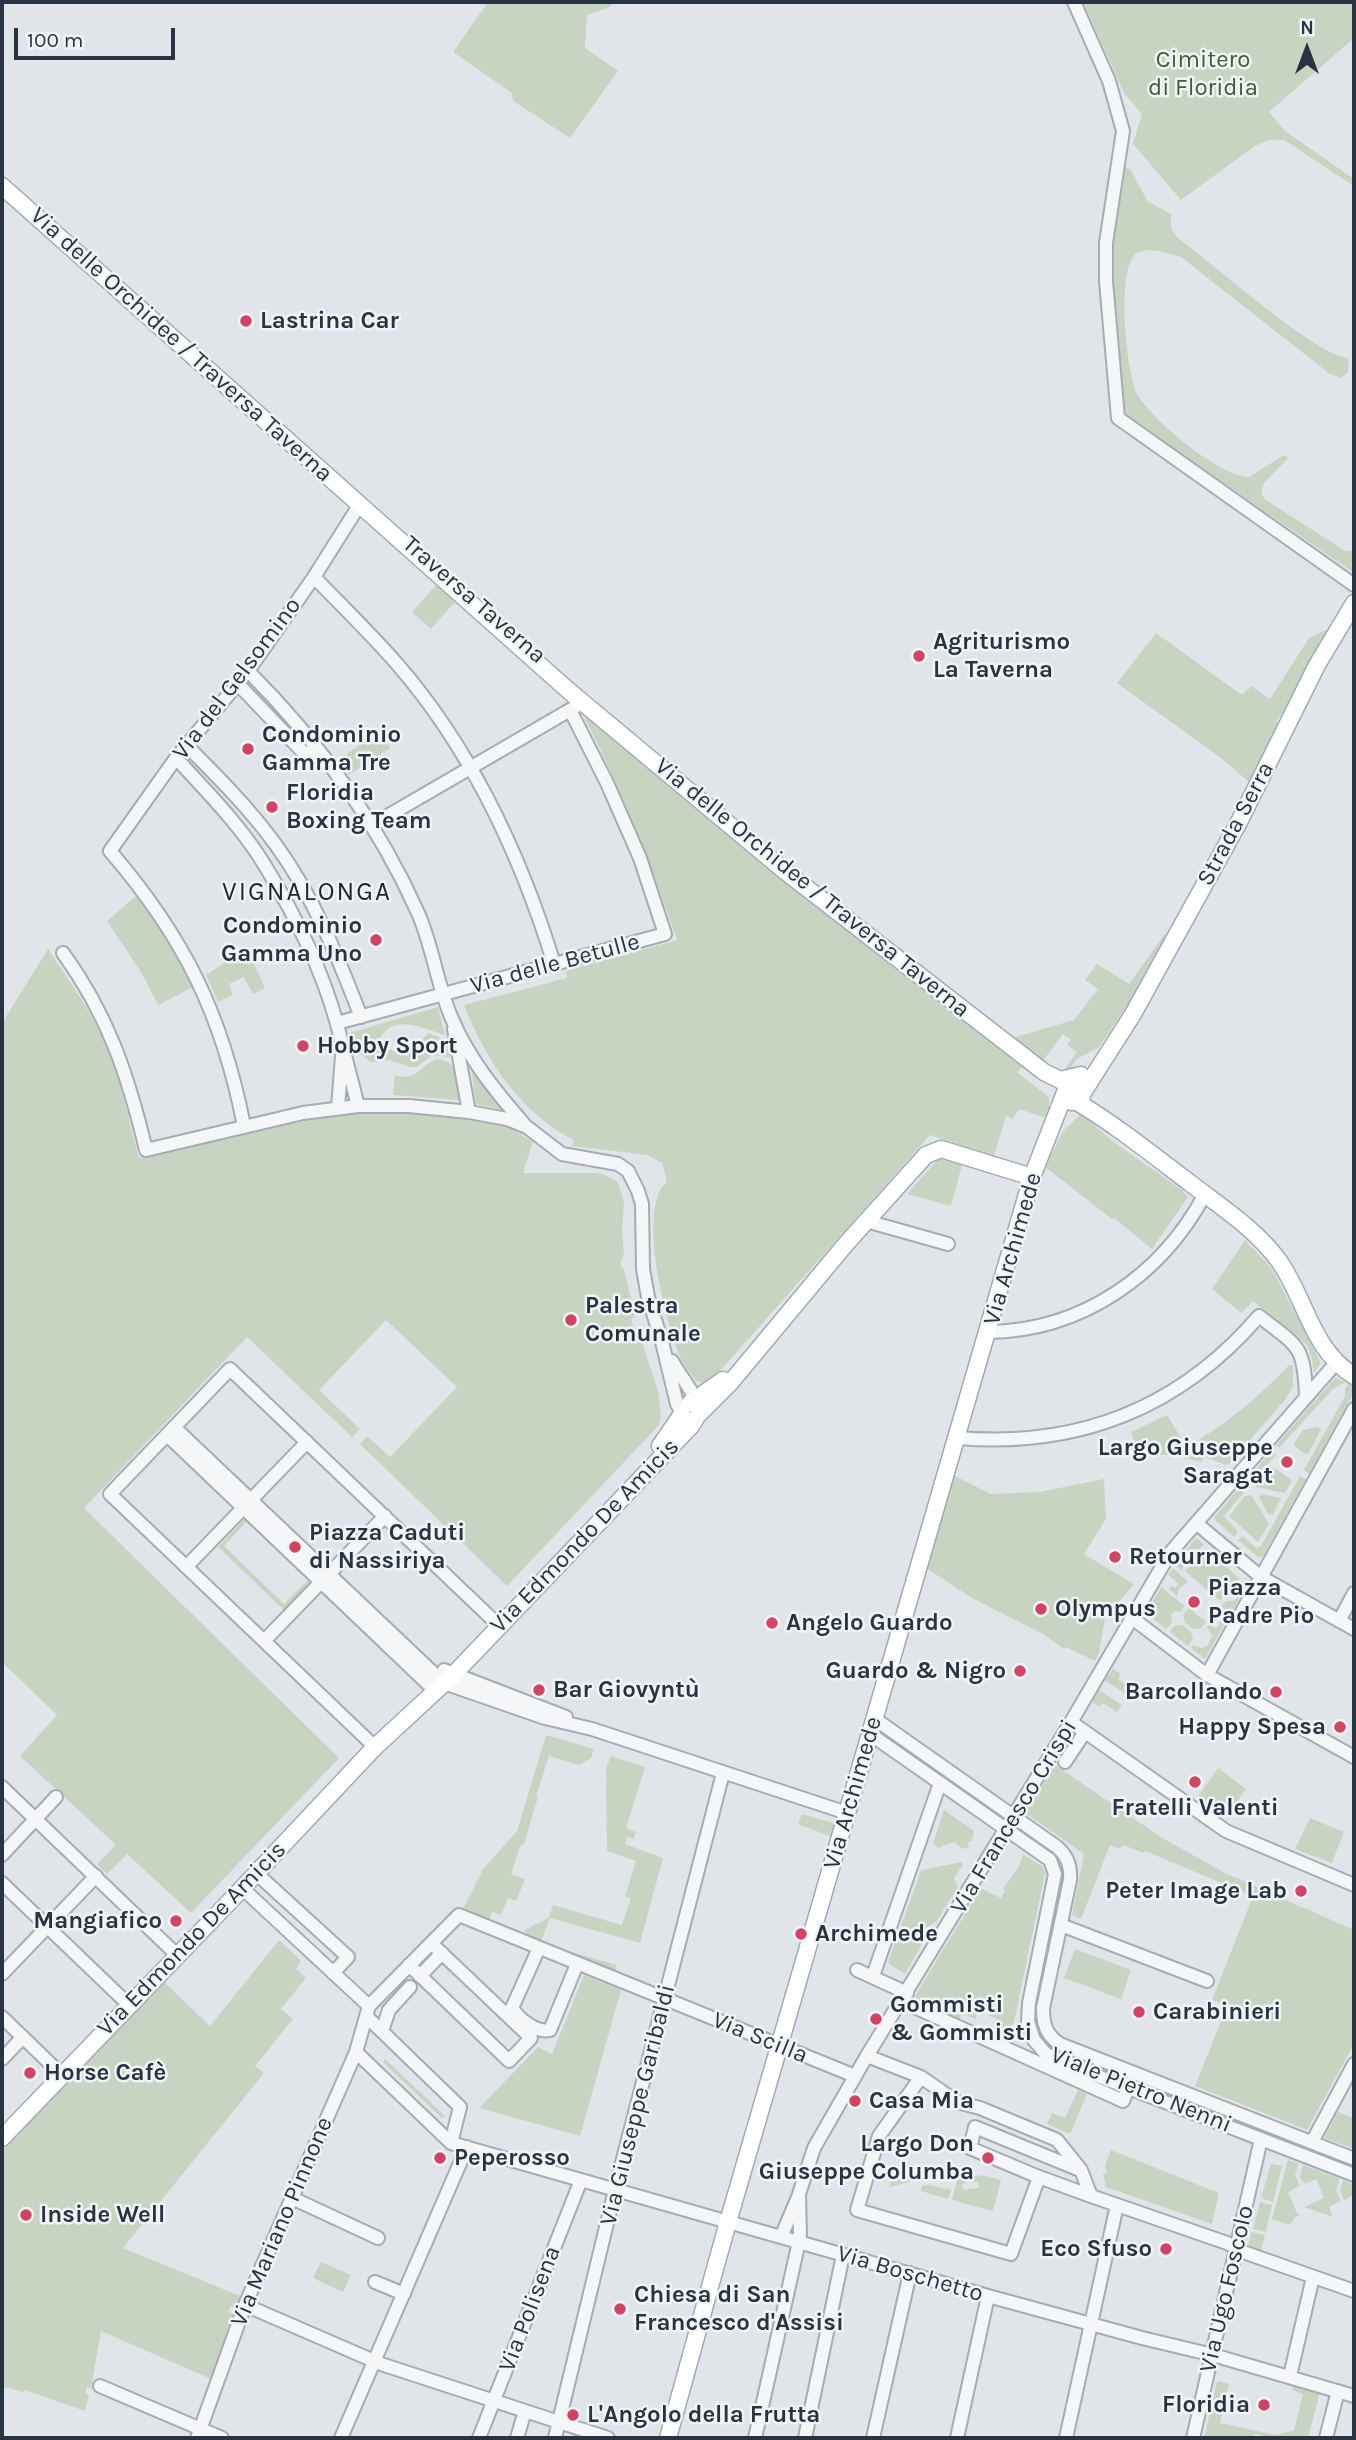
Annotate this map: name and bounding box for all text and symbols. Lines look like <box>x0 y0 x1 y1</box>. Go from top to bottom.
scale bar <box>18 14 178 58</box>
north arrow <box>1272 14 1342 84</box>
text: N <box>1300 17 1314 39</box>
text: 100 m <box>27 28 84 52</box>
park label: Cimitero di Floridia <box>1148 46 1258 102</box>
street label: Via delle Orchidee / Traversa Taverna <box>24 201 338 489</box>
place label: Lastrina Car <box>260 307 399 335</box>
marker: Lastrina Car <box>238 313 254 329</box>
street label: Traversa Taverna <box>396 530 552 670</box>
street label: Via del Gelsomino <box>167 592 307 766</box>
place label: Agriturismo La Taverna <box>933 628 1070 684</box>
marker: Agriturismo La Taverna <box>911 648 927 664</box>
place label: Condominio Gamma Tre <box>262 721 401 777</box>
marker: Condominio Gamma Tre <box>240 741 256 757</box>
street label: Via delle Orchidee / Traversa Taverna <box>649 752 975 1024</box>
street label: Strada Serra <box>1191 757 1281 891</box>
place label: Floridia Boxing Team <box>286 779 432 835</box>
marker: Floridia Boxing Team <box>264 799 280 815</box>
district label: VIGNALONGA <box>223 877 391 909</box>
place label: Condominio Gamma Uno <box>221 912 362 968</box>
street label: Via delle Betulle <box>467 928 643 1000</box>
marker: Condominio Gamma Uno <box>368 932 384 948</box>
place label: Hobby Sport <box>317 1032 458 1060</box>
marker: Hobby Sport <box>295 1038 311 1054</box>
street label: Via Archimede <box>977 1169 1049 1329</box>
place label: Palestra Comunale <box>585 1292 701 1348</box>
marker: Palestra Comunale <box>563 1312 579 1328</box>
street label: Via Edmondo De Amicis <box>484 1433 686 1639</box>
place label: Largo Giuseppe Saragat <box>1098 1434 1273 1490</box>
marker: Largo Giuseppe Saragat <box>1279 1454 1295 1470</box>
place label: Piazza Caduti di Nassiriya <box>309 1519 465 1575</box>
marker: Piazza Caduti di Nassiriya <box>287 1539 303 1555</box>
place label: Retourner <box>1129 1543 1242 1571</box>
marker: Retourner <box>1107 1549 1123 1565</box>
place label: Piazza Padre Pio <box>1208 1574 1314 1630</box>
marker: Piazza Padre Pio <box>1186 1594 1202 1610</box>
place label: Olympus <box>1055 1595 1156 1623</box>
marker: Olympus <box>1033 1601 1049 1617</box>
place label: Angelo Guardo <box>786 1609 953 1637</box>
marker: Angelo Guardo <box>764 1615 780 1631</box>
place label: Guardo & Nigro <box>826 1657 1006 1685</box>
marker: Guardo & Nigro <box>1012 1663 1028 1679</box>
place label: Bar Giovyntù <box>553 1676 700 1704</box>
place label: Barcollando <box>1125 1678 1262 1706</box>
marker: Bar Giovyntù <box>531 1682 547 1698</box>
marker: Barcollando <box>1268 1684 1284 1700</box>
street label: Via Archimede <box>817 1713 889 1873</box>
place label: Happy Spesa <box>1178 1713 1326 1741</box>
street label: Via Francesco Crispi <box>945 1715 1083 1919</box>
marker: Happy Spesa <box>1332 1719 1348 1735</box>
marker: Fratelli Valenti <box>1187 1774 1203 1790</box>
place label: Fratelli Valenti <box>1111 1794 1279 1822</box>
street label: Via Edmondo De Amicis <box>91 1836 293 2042</box>
place label: Peter Image Lab <box>1105 1877 1287 1905</box>
marker: Peter Image Lab <box>1293 1883 1309 1899</box>
place label: Mangiafico <box>33 1907 162 1935</box>
marker: Mangiafico <box>168 1913 184 1929</box>
place label: Archimede <box>815 1920 938 1948</box>
marker: Archimede <box>793 1926 809 1942</box>
street label: Via Giuseppe Garibaldi <box>594 1981 682 2229</box>
place label: Gommisti & Gommisti <box>890 1991 1032 2047</box>
place label: Carabinieri <box>1153 1998 1281 2026</box>
marker: Carabinieri <box>1131 2004 1147 2020</box>
street label: Via Scilla <box>708 2006 812 2070</box>
marker: Gommisti & Gommisti <box>868 2011 884 2027</box>
street label: Viale Pietro Nenni <box>1046 2041 1236 2139</box>
place label: Horse Cafè <box>44 2059 166 2087</box>
marker: Horse Cafè <box>22 2065 38 2081</box>
place label: Casa Mia <box>869 2087 974 2115</box>
marker: Casa Mia <box>847 2093 863 2109</box>
street label: Via Mariano Pinnone <box>225 2113 339 2331</box>
place label: Largo Don Giuseppe Columba <box>759 2130 974 2186</box>
place label: Peperosso <box>454 2144 570 2172</box>
marker: Peperosso <box>432 2150 448 2166</box>
marker: Largo Don Giuseppe Columba <box>980 2150 996 2166</box>
place label: Inside Well <box>40 2201 165 2229</box>
street label: Via Ugo Foscolo <box>1194 2203 1260 2375</box>
marker: Inside Well <box>18 2207 34 2223</box>
place label: Eco Sfuso <box>1040 2235 1152 2263</box>
street label: Via Boschetto <box>834 2239 986 2309</box>
marker: Eco Sfuso <box>1158 2241 1174 2257</box>
street label: Via Polisena <box>493 2242 567 2376</box>
place label: Chiesa di San Francesco d'Assisi <box>634 2281 844 2337</box>
marker: Chiesa di San Francesco d'Assisi <box>612 2301 628 2317</box>
place label: Floridia <box>1162 2391 1250 2419</box>
marker: Floridia <box>1256 2397 1272 2413</box>
place label: L'Angolo della Frutta <box>587 2401 820 2429</box>
marker: L'Angolo della Frutta <box>565 2407 581 2423</box>

